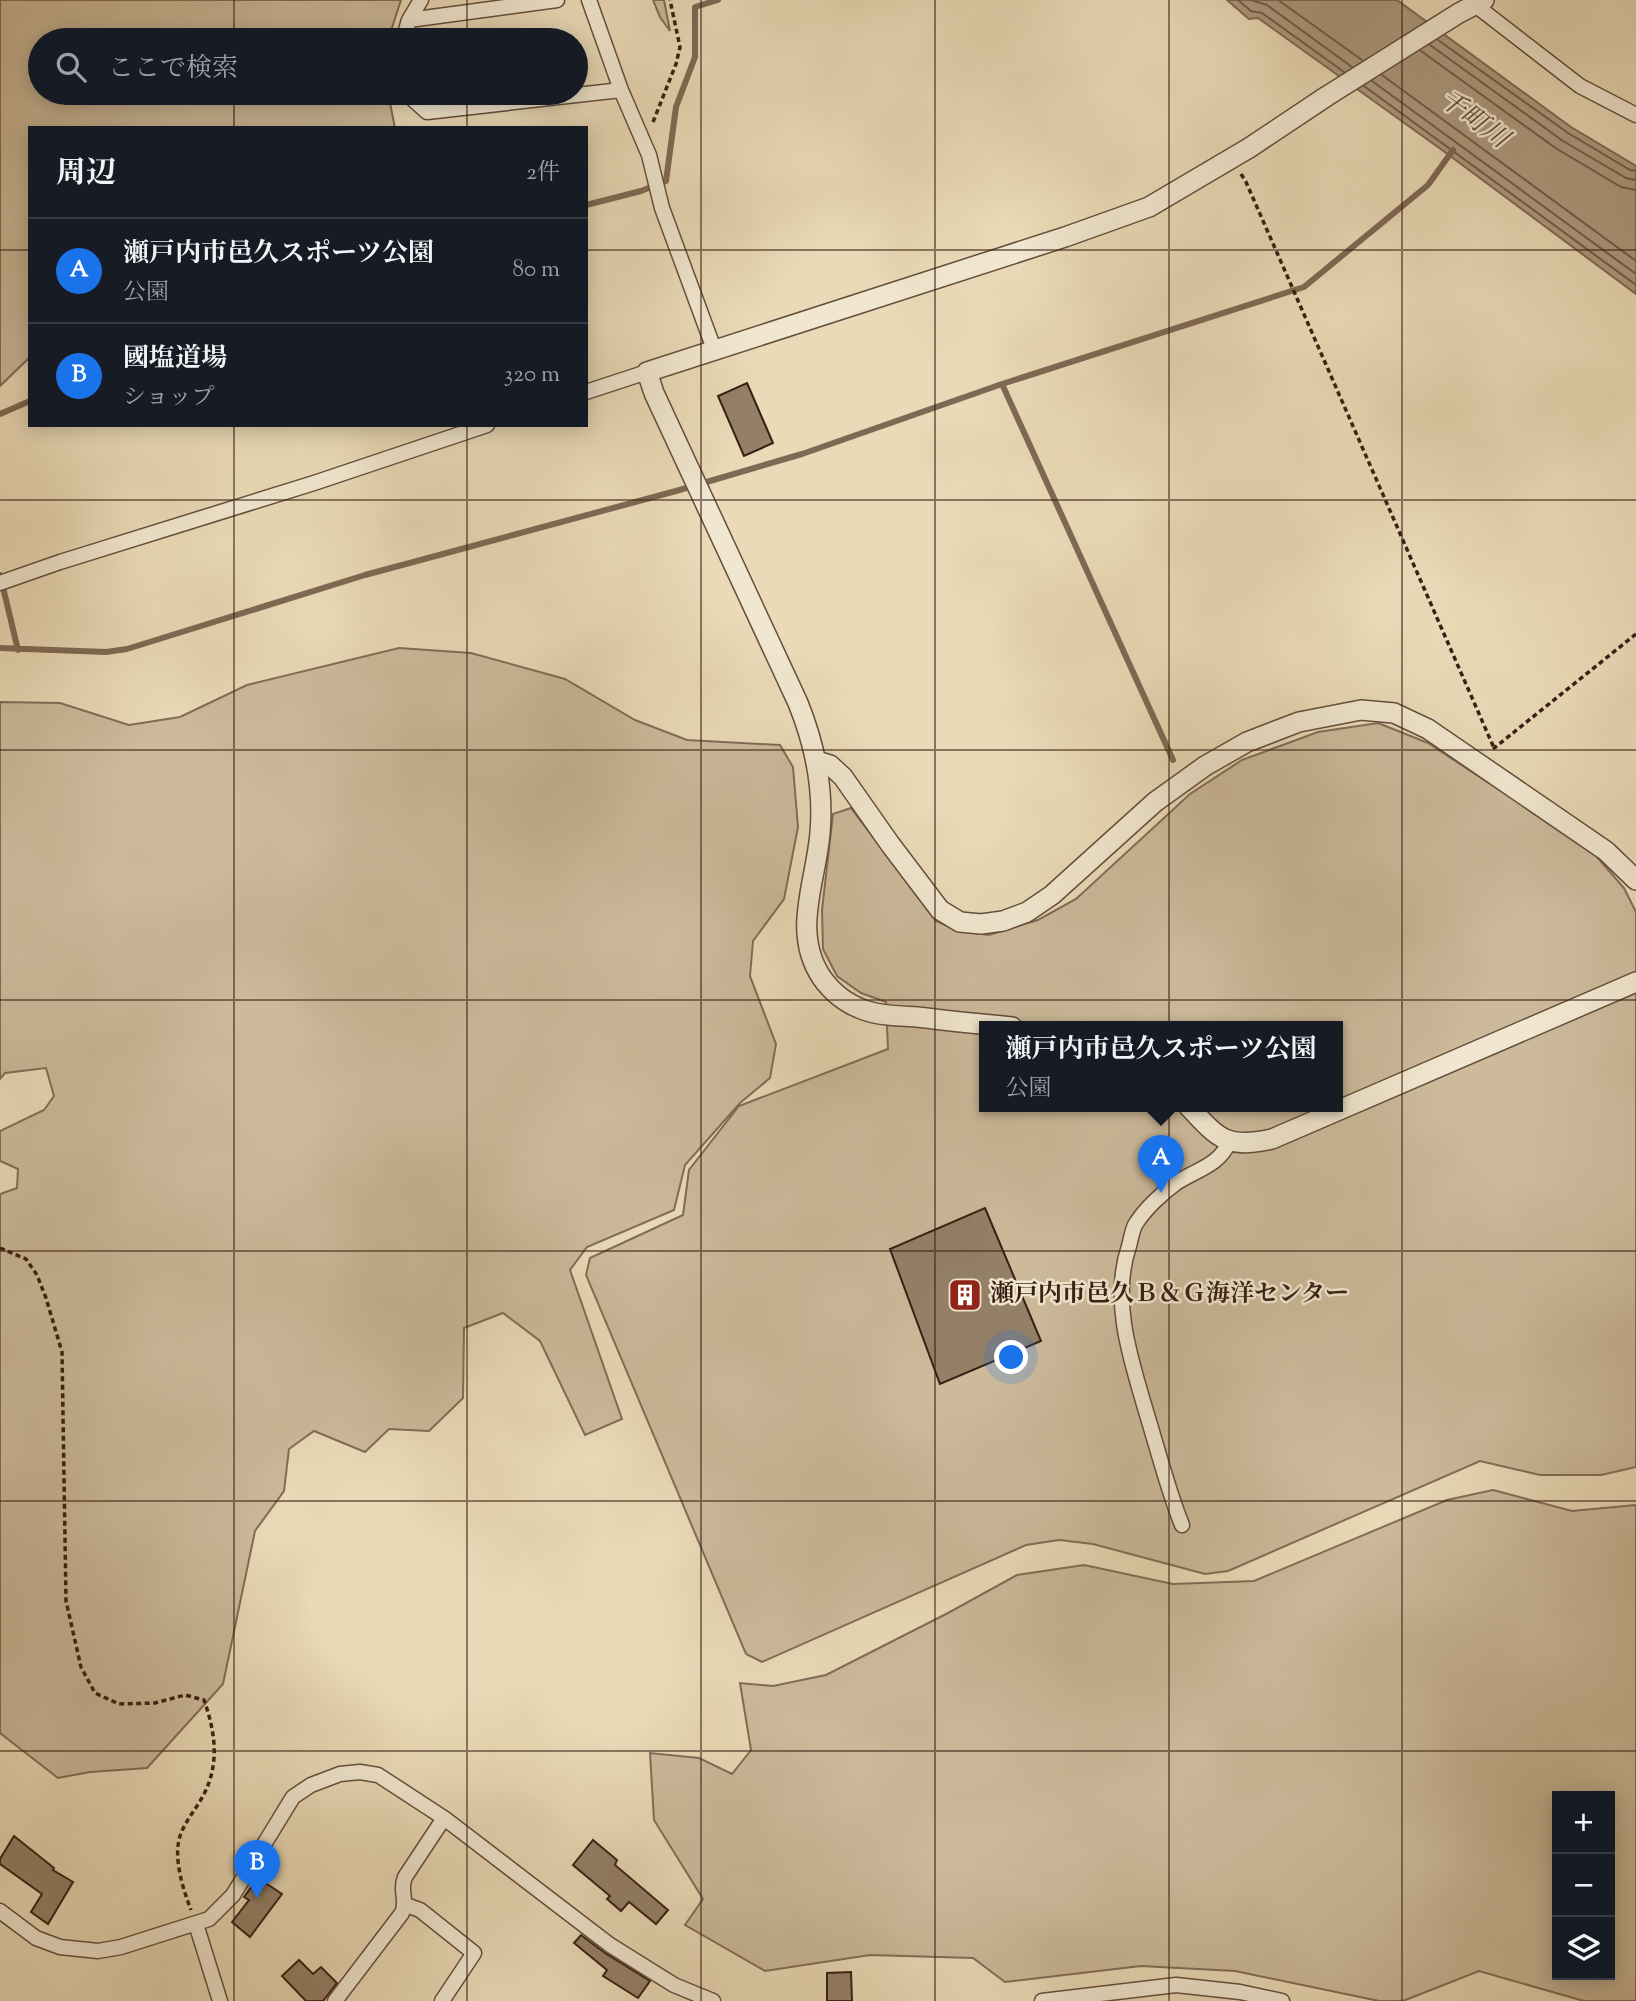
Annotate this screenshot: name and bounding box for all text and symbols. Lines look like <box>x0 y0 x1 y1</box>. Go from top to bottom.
search box <box>28 28 588 105</box>
icon: search <box>52 48 90 86</box>
text: ここで検索 <box>108 51 238 88</box>
water label: 千町川 <box>1431 82 1518 160</box>
text: 周辺 <box>56 153 116 196</box>
text: 2件 <box>526 157 560 190</box>
text: 瀬戸内市邑久スポーツ公園 <box>123 236 434 273</box>
text: A <box>70 254 88 287</box>
text: 80 m <box>512 254 560 287</box>
text: 公園 <box>123 277 169 310</box>
text: 國塩道場 <box>123 341 227 378</box>
text: B <box>72 359 86 392</box>
text: 320 m <box>504 359 560 392</box>
text: ショップ <box>123 382 215 415</box>
popup <box>979 1021 1343 1112</box>
text: 瀬戸内市邑久スポーツ公園 <box>1006 1032 1316 1069</box>
text: 公園 <box>1006 1073 1052 1106</box>
pin: A <box>1138 1135 1184 1193</box>
building icon: 瀬戸内市邑久Ｂ＆Ｇ海洋センター <box>946 1276 984 1314</box>
place label: 瀬戸内市邑久Ｂ＆Ｇ海洋センター <box>990 1278 1349 1312</box>
your location <box>994 1340 1028 1374</box>
map controls <box>1552 1791 1615 1980</box>
button: + <box>1552 1791 1615 1854</box>
pin: B <box>234 1840 280 1898</box>
button: − <box>1552 1854 1615 1917</box>
button: layers <box>1552 1917 1615 1980</box>

